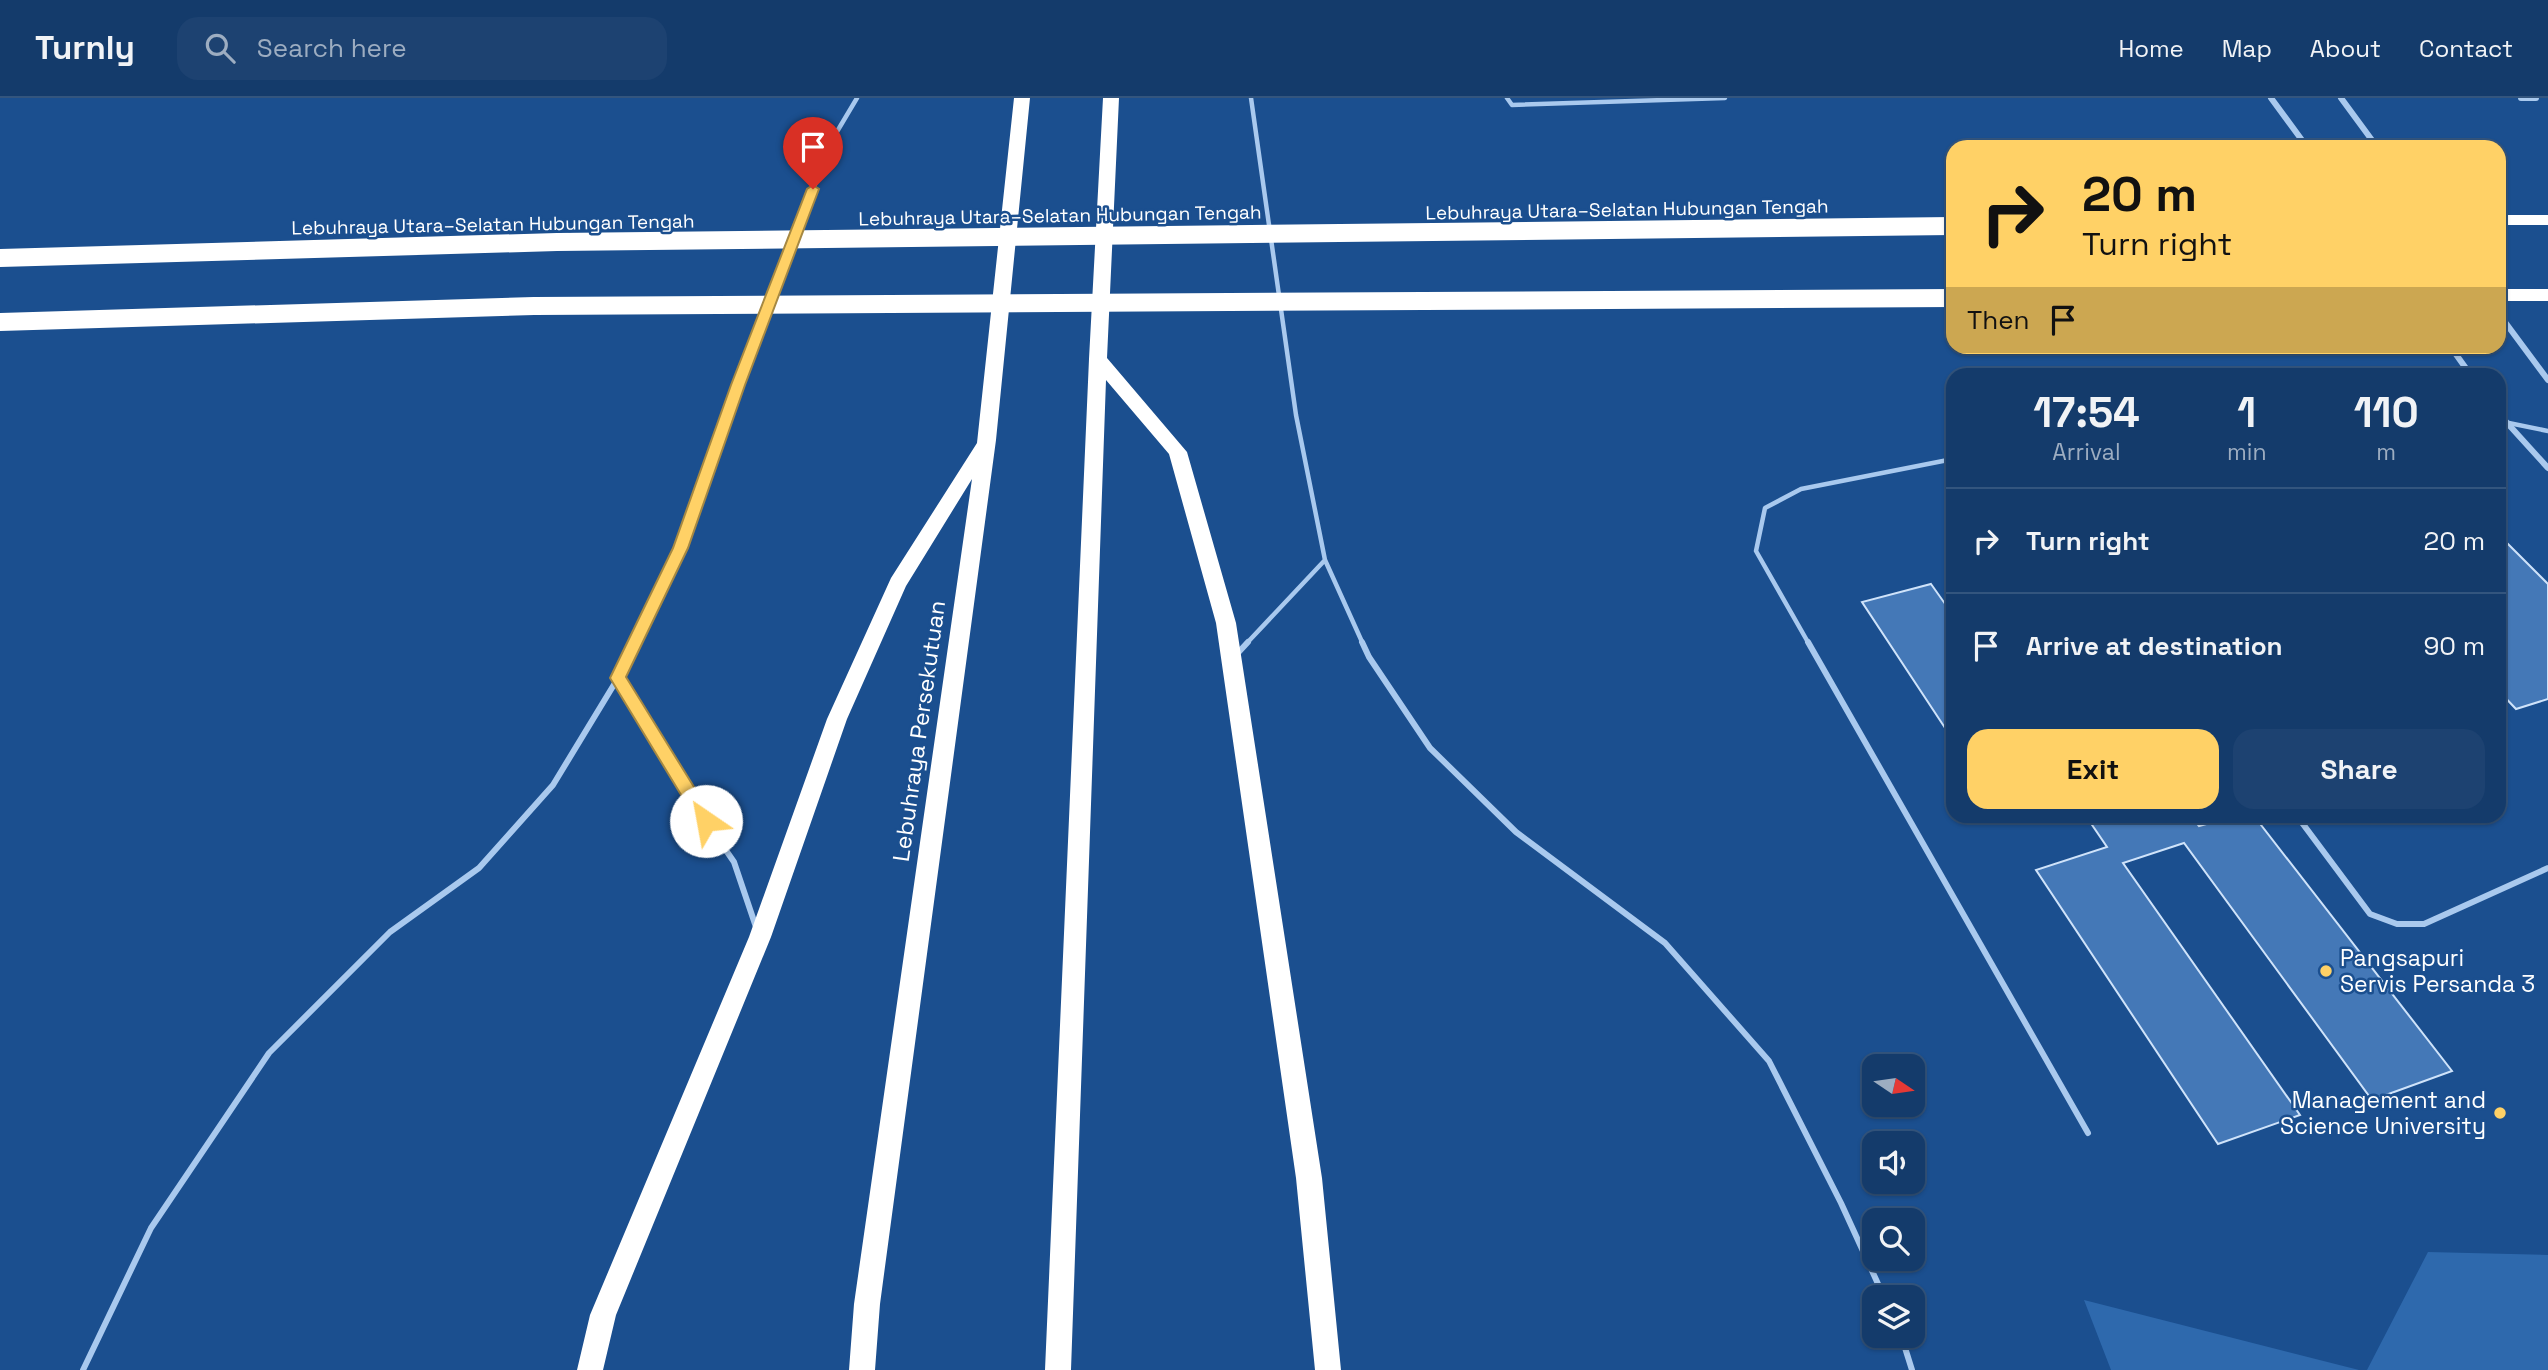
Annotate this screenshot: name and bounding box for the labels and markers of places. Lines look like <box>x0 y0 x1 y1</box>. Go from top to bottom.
pin <box>783 117 843 189</box>
place label: Pangsapuri Servis Persanda 3 <box>2340 943 2535 999</box>
marker: Pangsapuri Servis Persanda 3 <box>2318 963 2334 979</box>
place label: Management and Science University <box>2280 1085 2486 1141</box>
marker: Management and Science University <box>2492 1105 2508 1121</box>

